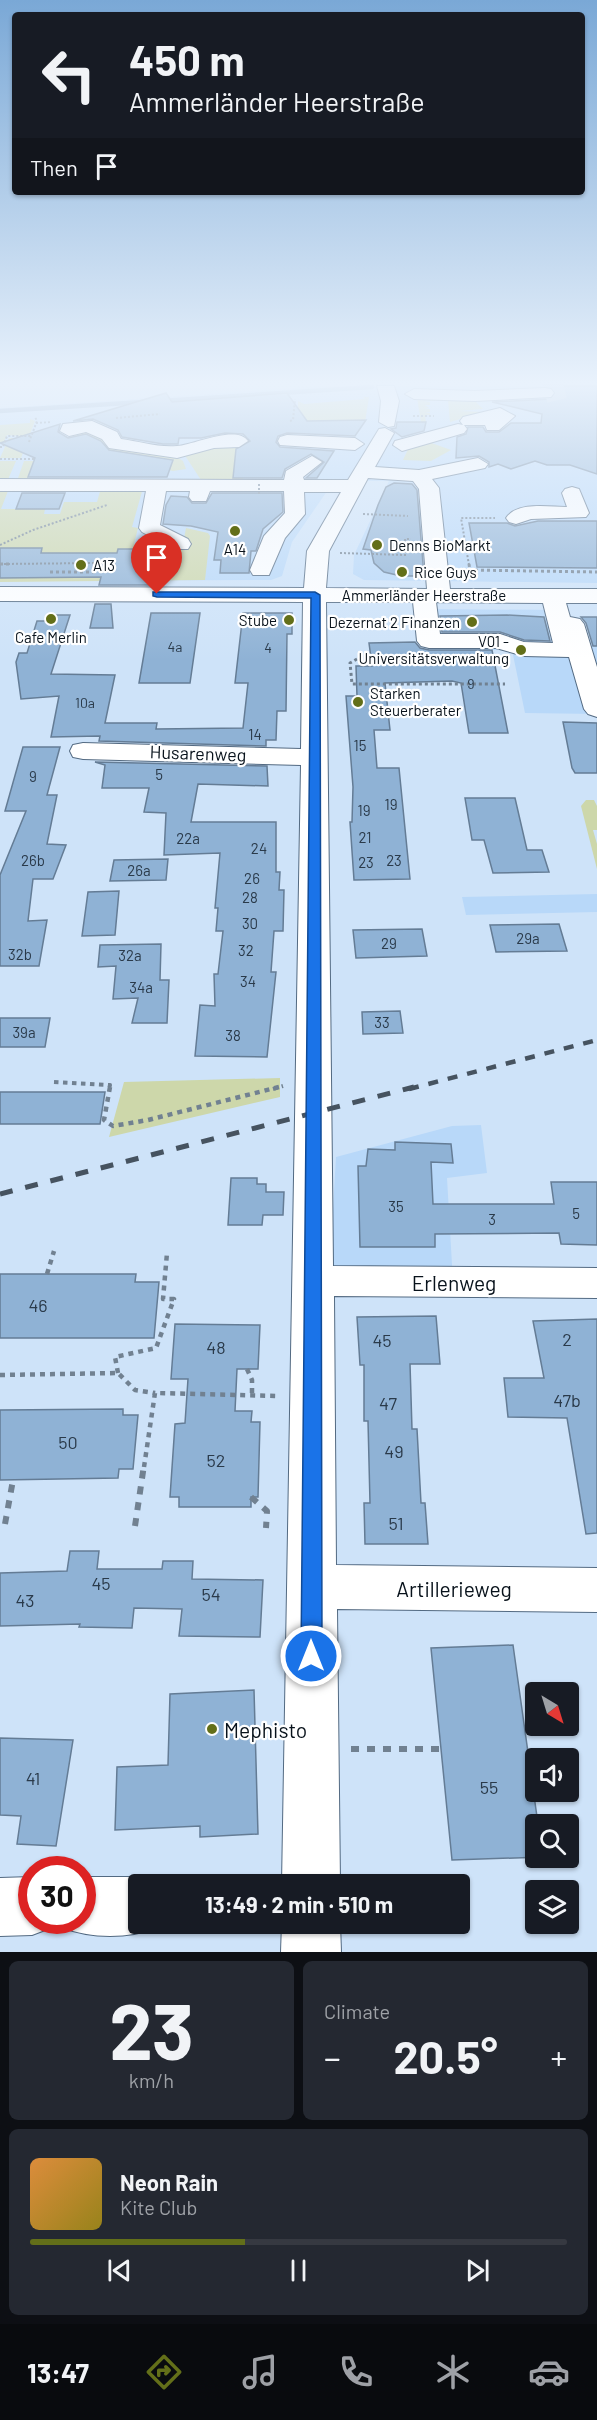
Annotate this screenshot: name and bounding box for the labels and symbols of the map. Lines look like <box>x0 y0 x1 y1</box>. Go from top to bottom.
marker: A14 <box>228 524 242 538</box>
pin <box>131 532 182 594</box>
place label: Denns BioMarkt <box>389 536 491 554</box>
marker: Denns BioMarkt <box>370 538 384 552</box>
place label: A14 <box>224 540 246 558</box>
place label: A13 <box>93 556 115 574</box>
marker: A13 <box>74 558 88 572</box>
place label: Rice Guys <box>414 563 477 581</box>
marker: Rice Guys <box>395 565 409 579</box>
street label: Ammerländer Heerstraße <box>342 586 506 604</box>
place label: Stube <box>239 611 277 629</box>
marker: Cafe Merlin <box>44 612 58 626</box>
marker: Stube <box>282 613 296 627</box>
place label: Dezernat 2 Finanzen <box>328 613 460 631</box>
marker: Dezernat 2 Finanzen <box>465 615 479 629</box>
place label: Cafe Merlin <box>15 628 87 646</box>
place label: V01 - Universitätsverwaltung <box>359 632 509 667</box>
house number: 4a <box>168 638 182 655</box>
house number: 4 <box>264 639 272 656</box>
marker: V01 - Universitätsverwaltung <box>514 643 528 657</box>
house number: 9 <box>467 675 475 692</box>
place label: Starken Steuerberater <box>370 684 462 719</box>
house number: 10a <box>75 694 95 711</box>
marker: Starken Steuerberater <box>351 695 365 709</box>
house number: 14 <box>248 725 262 743</box>
house number: 15 <box>354 736 366 754</box>
street label: Husarenweg <box>149 740 247 766</box>
house number: 5 <box>155 765 163 783</box>
house number: 9 <box>29 767 37 785</box>
house number: 19 <box>384 795 398 813</box>
house number: 19 <box>357 801 371 819</box>
house number: 21 <box>358 828 372 846</box>
house number: 22a <box>176 829 200 847</box>
house number: 24 <box>251 839 267 857</box>
house number: 26b <box>21 851 45 869</box>
house number: 23 <box>386 851 402 869</box>
house number: 23 <box>358 853 374 871</box>
house number: 26a <box>127 861 151 879</box>
house number: 26 <box>244 869 260 887</box>
house number: 28 <box>242 888 258 906</box>
house number: 30 <box>242 914 258 932</box>
house number: 29a <box>516 929 540 947</box>
house number: 29 <box>381 934 397 952</box>
house number: 32 <box>238 941 254 959</box>
house number: 32b <box>8 945 32 963</box>
house number: 32a <box>118 946 142 964</box>
house number: 34 <box>240 972 256 990</box>
house number: 34a <box>129 978 153 996</box>
house number: 33 <box>374 1013 390 1031</box>
house number: 39a <box>12 1023 36 1041</box>
house number: 38 <box>225 1026 241 1044</box>
house number: 35 <box>388 1197 404 1215</box>
house number: 5 <box>572 1204 580 1222</box>
house number: 3 <box>488 1210 496 1228</box>
street label: Erlenweg <box>412 1270 496 1295</box>
house number: 46 <box>28 1294 48 1316</box>
house number: 2 <box>562 1328 572 1350</box>
house number: 45 <box>372 1329 392 1351</box>
house number: 48 <box>206 1336 226 1358</box>
house number: 47b <box>553 1389 581 1411</box>
house number: 47 <box>379 1392 397 1414</box>
house number: 50 <box>58 1431 78 1453</box>
house number: 49 <box>384 1440 404 1462</box>
house number: 52 <box>207 1449 225 1471</box>
house number: 51 <box>388 1512 404 1534</box>
house number: 45 <box>91 1572 111 1594</box>
street label: Artillerieweg <box>396 1576 512 1601</box>
house number: 54 <box>201 1583 221 1605</box>
house number: 43 <box>15 1589 35 1611</box>
position arrow <box>279 1624 343 1688</box>
north arrow <box>525 1682 579 1736</box>
place label: Mephisto <box>224 1717 307 1742</box>
marker: Mephisto <box>205 1722 219 1736</box>
house number: 41 <box>26 1767 40 1789</box>
house number: 55 <box>480 1776 498 1798</box>
speed limit sign: 30 <box>18 1856 96 1934</box>

